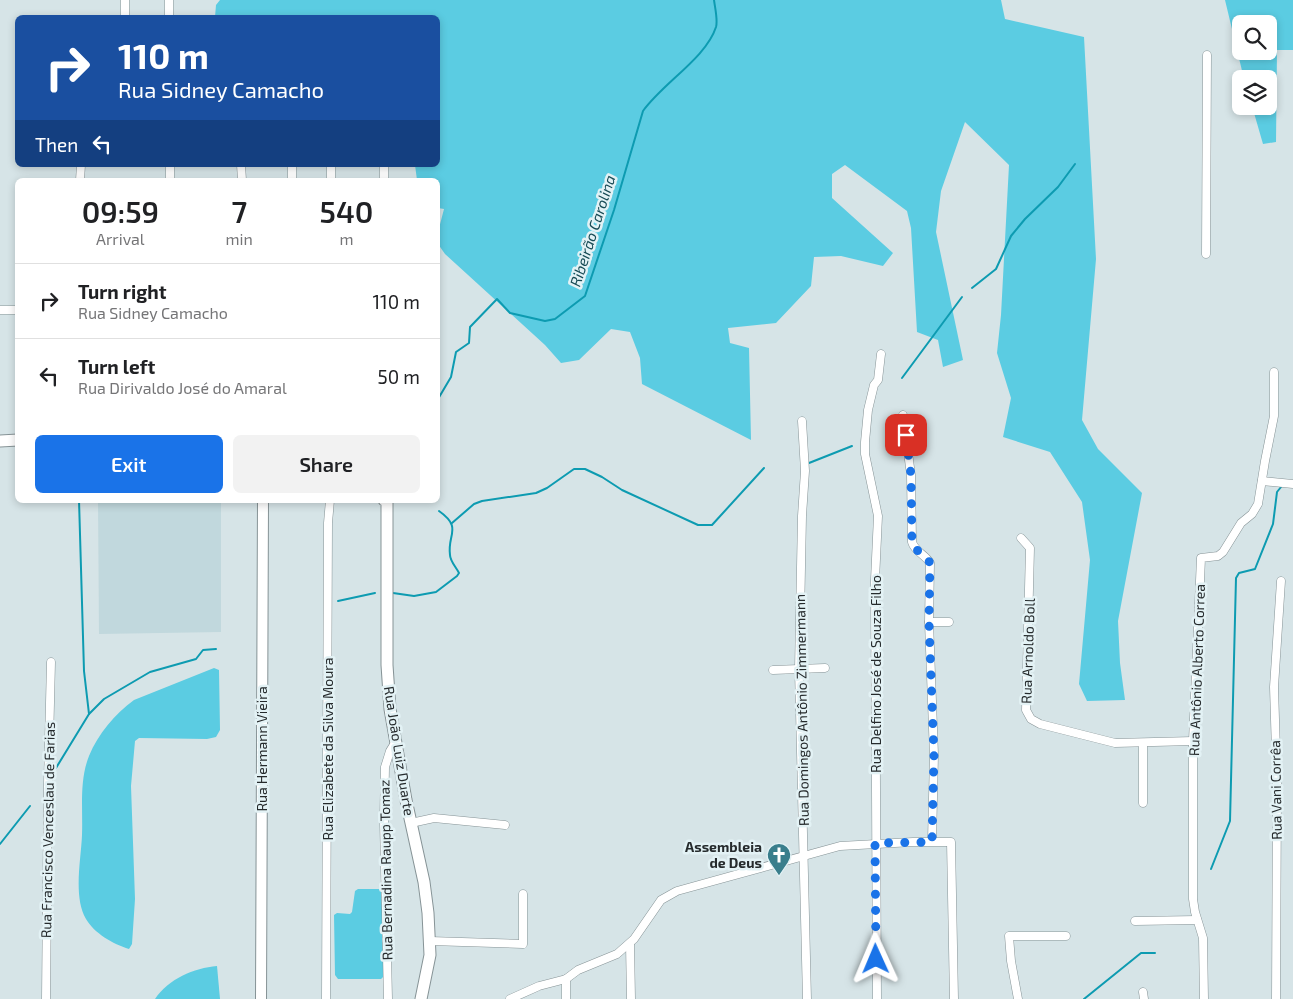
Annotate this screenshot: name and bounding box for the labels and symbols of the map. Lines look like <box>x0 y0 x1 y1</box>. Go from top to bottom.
water label: Ribeirão Carolina <box>566 173 619 289</box>
pin <box>885 414 927 456</box>
street label: Rua Delfino José de Souza Filho <box>867 575 884 773</box>
street label: Rua Antônio Alberto Correa <box>1185 584 1208 756</box>
street label: Rua Domingos Antônio Zimmermann <box>791 594 812 826</box>
street label: Rua Arnoldo Boll <box>1017 597 1038 704</box>
street label: Rua Elizabete da Silva Moura <box>319 658 336 840</box>
street label: Rua João Luiz Duarte <box>381 685 418 817</box>
street label: Rua Hermann Vieira <box>253 686 270 812</box>
street label: Rua Francisco Venceslau de Farias <box>37 722 58 938</box>
street label: Rua Vani Corrêa <box>1266 740 1285 840</box>
street label: Rua Bernadina Raupp Tomaz <box>375 780 396 960</box>
place label: Assembleia de Deus <box>685 838 762 871</box>
church icon: Assembleia de Deus <box>766 842 792 876</box>
position arrow <box>849 932 901 984</box>

